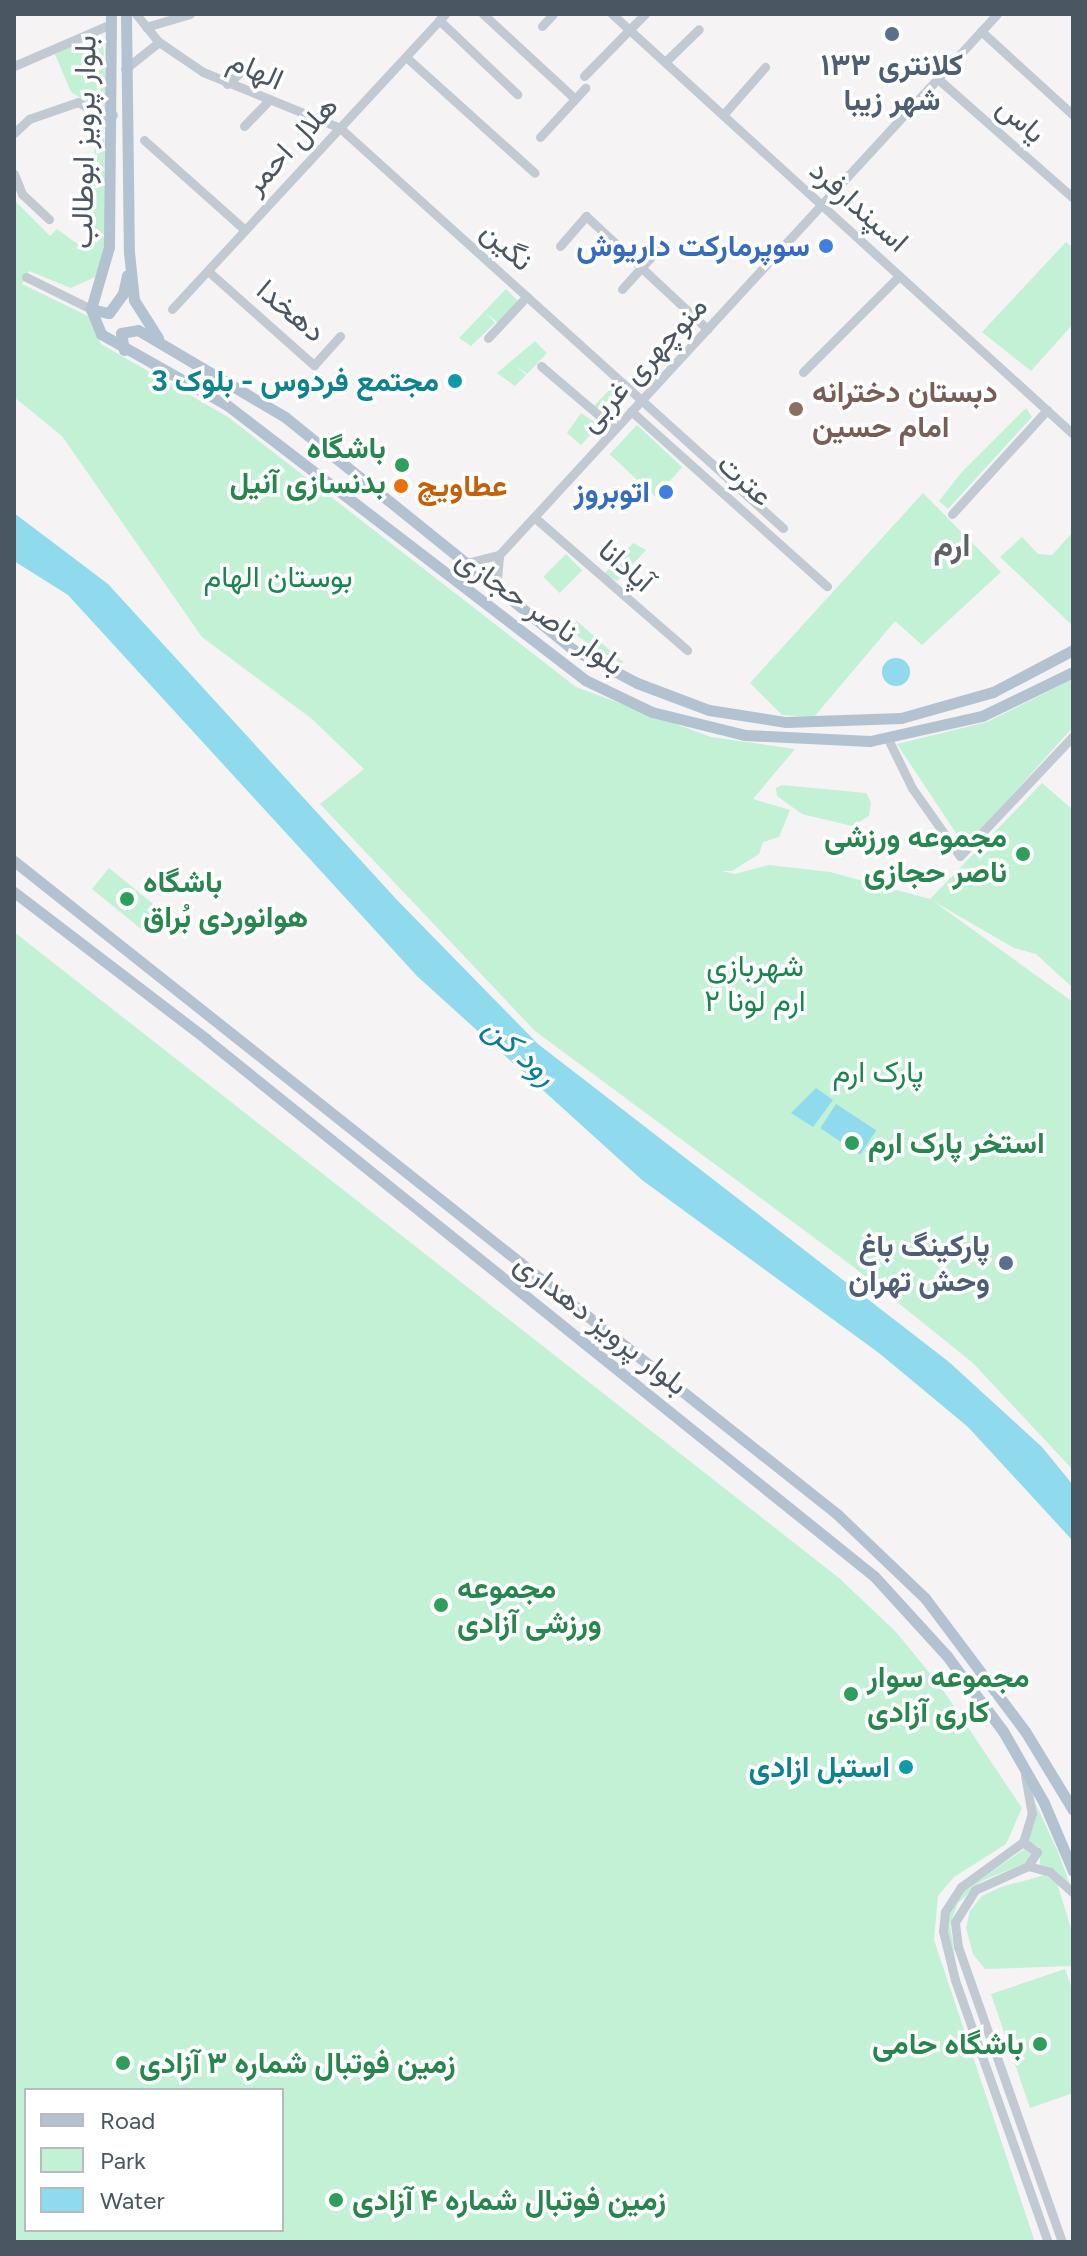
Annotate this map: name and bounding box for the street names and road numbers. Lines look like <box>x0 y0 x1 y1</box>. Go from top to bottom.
street label: بلوار پرویز ابوطالب <box>64 35 104 249</box>
street label: الهام <box>223 42 289 98</box>
street label: هلال احمر <box>236 88 346 202</box>
street label: یاس <box>989 89 1053 151</box>
street label: اسپندارفرد <box>802 152 916 260</box>
street label: نگین <box>474 213 540 279</box>
street label: دهخدا <box>249 272 333 350</box>
street label: منوچهری غربی <box>571 289 715 439</box>
street label: عترت <box>710 446 780 514</box>
street label: آپادانا <box>591 532 661 600</box>
street label: بلوار ناصر حجازی <box>449 541 631 683</box>
street label: بلوار پرویز دهداری <box>507 1245 695 1403</box>

